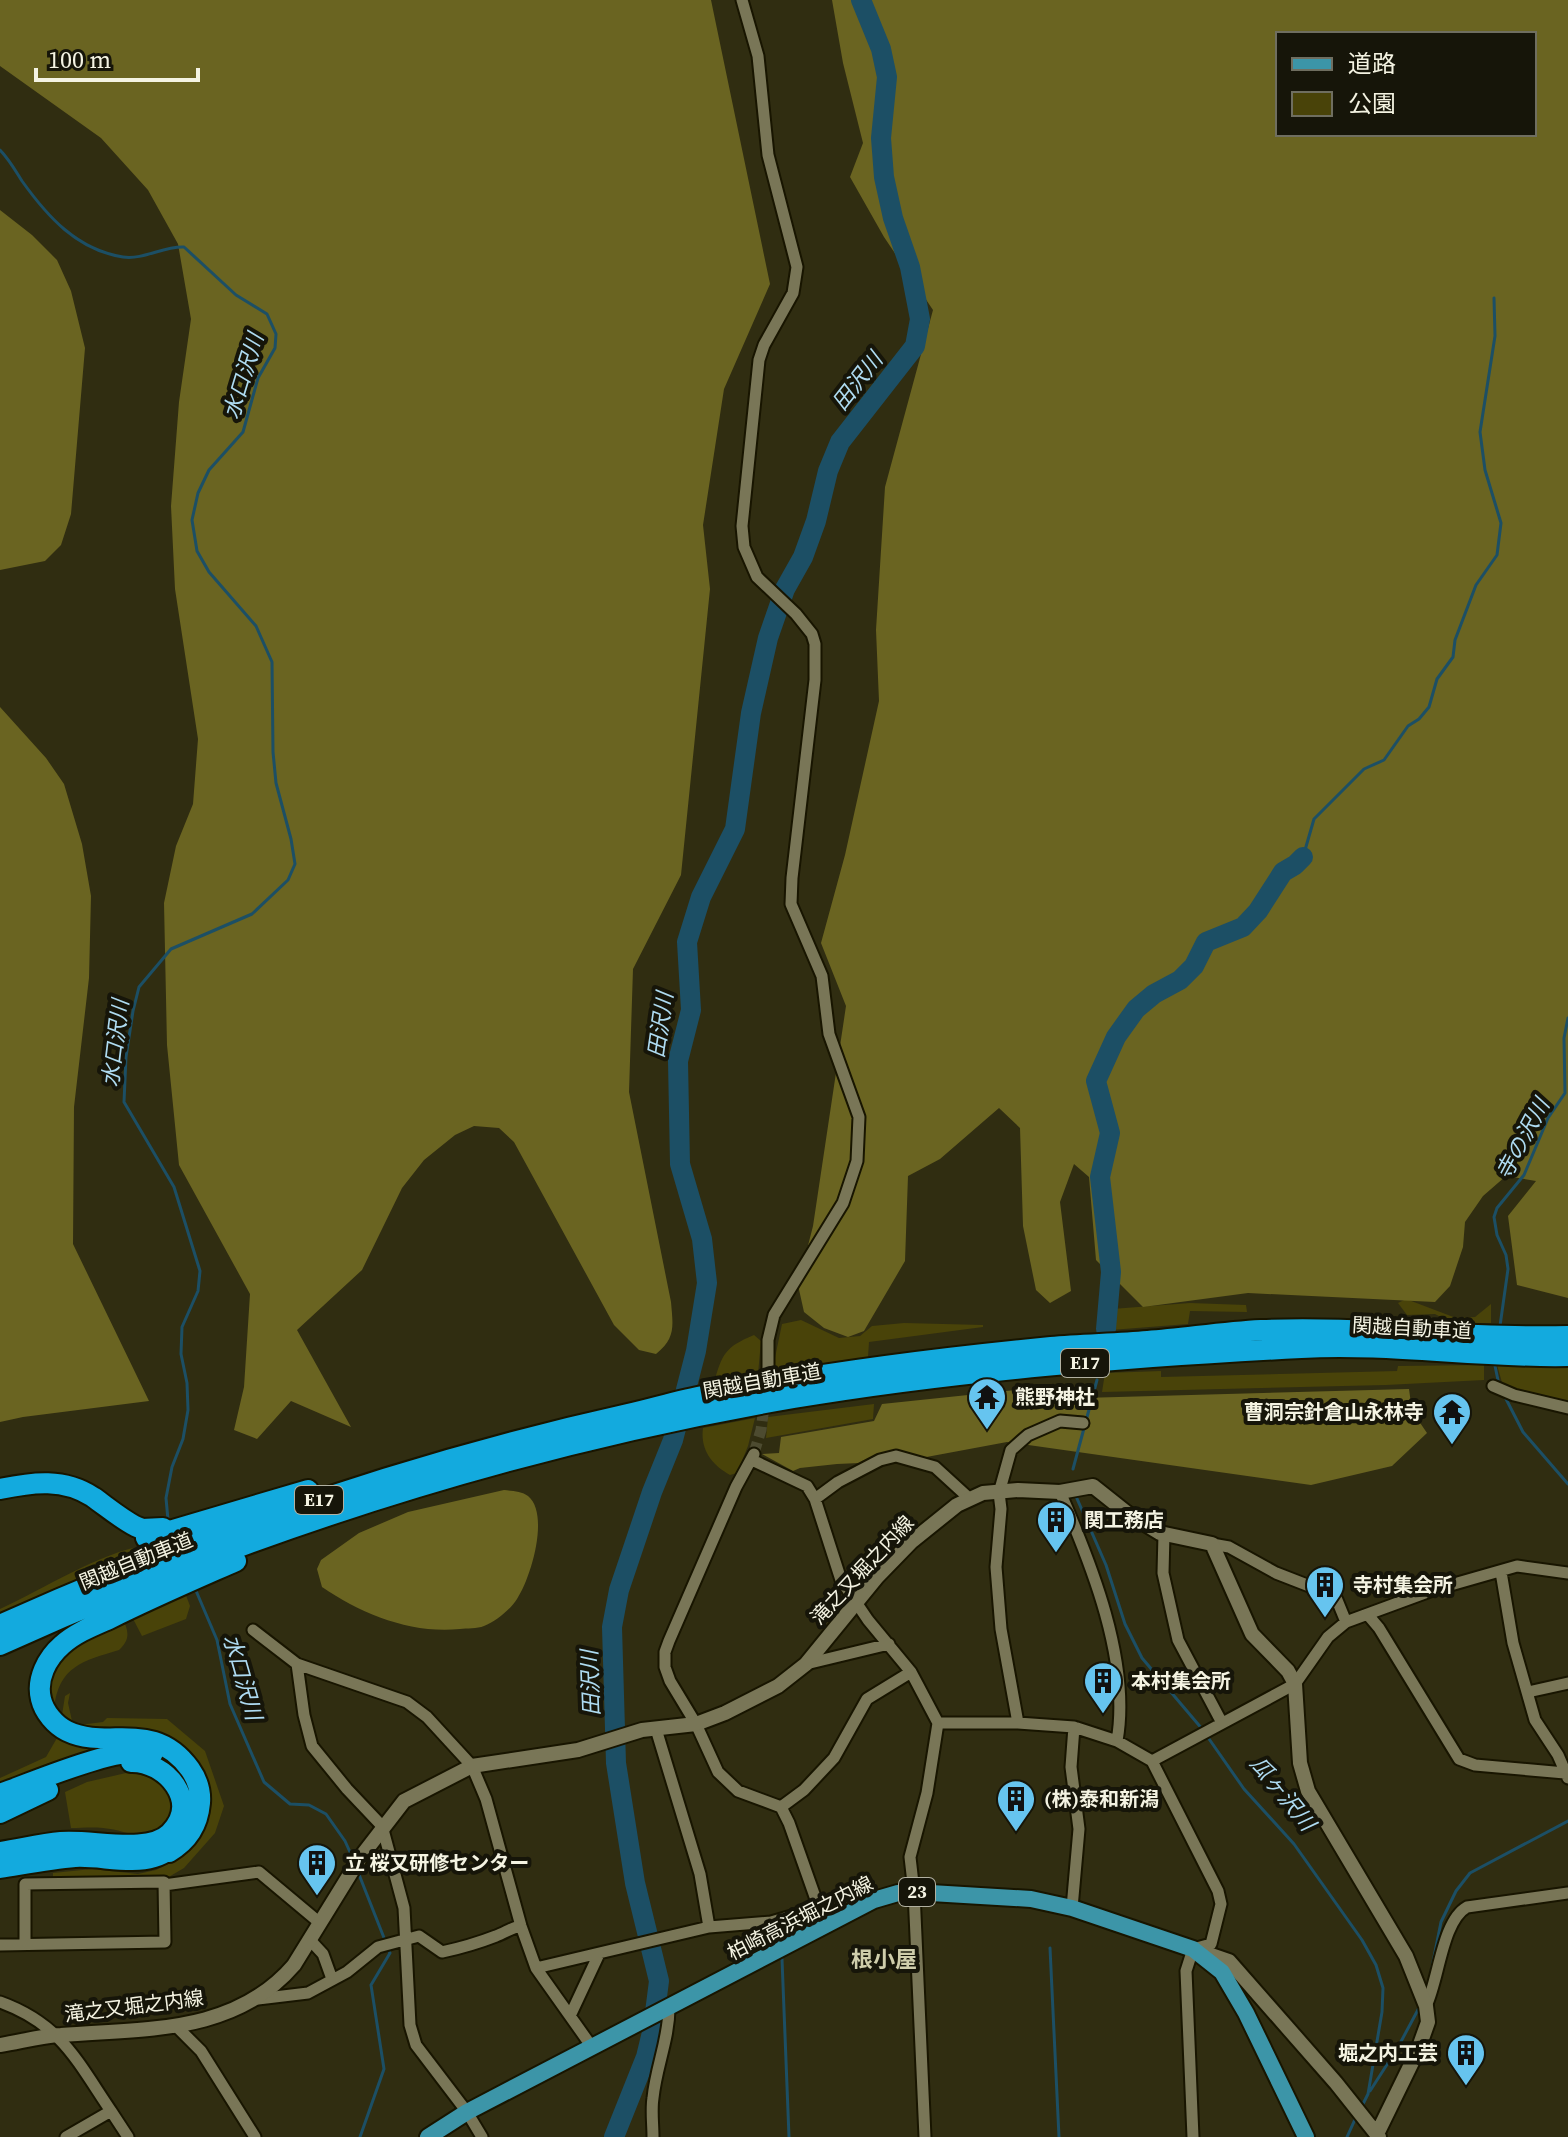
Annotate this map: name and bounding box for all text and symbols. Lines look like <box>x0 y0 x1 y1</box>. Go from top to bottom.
scale bar <box>36 32 198 82</box>
legend <box>1276 32 1536 136</box>
text: 100 m <box>48 43 111 76</box>
text: 道路 <box>1348 47 1396 80</box>
text: 公園 <box>1348 87 1396 120</box>
water label: 水口沢川 <box>216 328 271 422</box>
water label: 田沢川 <box>825 344 890 416</box>
water label: 田沢川 <box>641 988 680 1060</box>
water label: 水口沢川 <box>95 996 135 1089</box>
water label: 寺の沢川 <box>1488 1091 1557 1185</box>
street label: 関越自動車道 <box>1351 1311 1473 1345</box>
road number: E17 <box>1061 1349 1109 1377</box>
street label: 関越自動車道 <box>700 1357 824 1405</box>
temple icon: 熊野神社 <box>966 1376 1008 1431</box>
place label: 熊野神社 <box>1015 1383 1095 1411</box>
temple icon: 曹洞宗針倉山永林寺 <box>1431 1391 1473 1446</box>
place label: 曹洞宗針倉山永林寺 <box>1244 1398 1424 1426</box>
road number: E17 <box>295 1486 343 1514</box>
building icon: 関工務店 <box>1035 1499 1077 1554</box>
place label: 関工務店 <box>1084 1506 1164 1534</box>
street label: 滝之又堀之内線 <box>804 1509 920 1631</box>
street label: 関越自動車道 <box>75 1526 197 1596</box>
building icon: 寺村集会所 <box>1304 1564 1346 1619</box>
place label: 寺村集会所 <box>1353 1571 1453 1599</box>
water label: 水口沢川 <box>216 1631 270 1725</box>
water label: 田沢川 <box>574 1648 606 1717</box>
building icon: 本村集会所 <box>1082 1660 1124 1715</box>
place label: 本村集会所 <box>1131 1667 1231 1695</box>
water label: 瓜ヶ沢川 <box>1244 1749 1324 1838</box>
building icon: (株)泰和新潟 <box>995 1778 1037 1833</box>
place label: (株)泰和新潟 <box>1044 1785 1159 1813</box>
building icon: 立 桜又研修センター <box>296 1842 338 1897</box>
place label: 立 桜又研修センター <box>345 1849 529 1877</box>
street label: 柏崎高浜堀之内線 <box>722 1869 878 1967</box>
road number: 23 <box>899 1878 935 1906</box>
district label: 根小屋 <box>851 1944 917 1974</box>
street label: 滝之又堀之内線 <box>63 1984 205 2028</box>
building icon: 堀之内工芸 <box>1445 2032 1487 2087</box>
place label: 堀之内工芸 <box>1338 2039 1438 2067</box>

